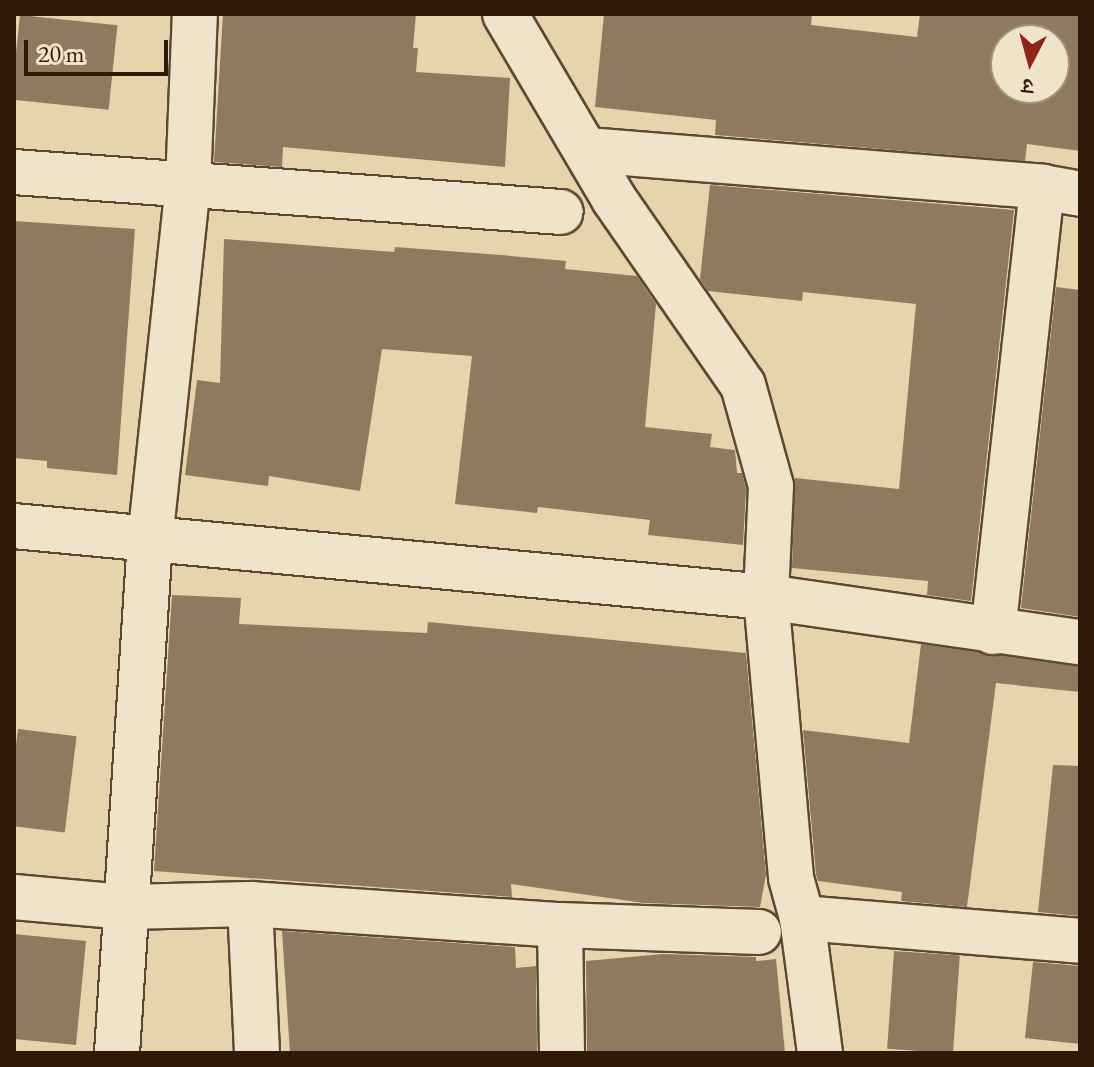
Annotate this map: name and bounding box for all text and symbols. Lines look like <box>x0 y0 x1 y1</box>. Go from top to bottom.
scale bar <box>28 24 172 74</box>
north arrow <box>990 24 1070 104</box>
text: 20 m <box>38 38 85 69</box>
text: उ <box>1021 71 1035 101</box>

